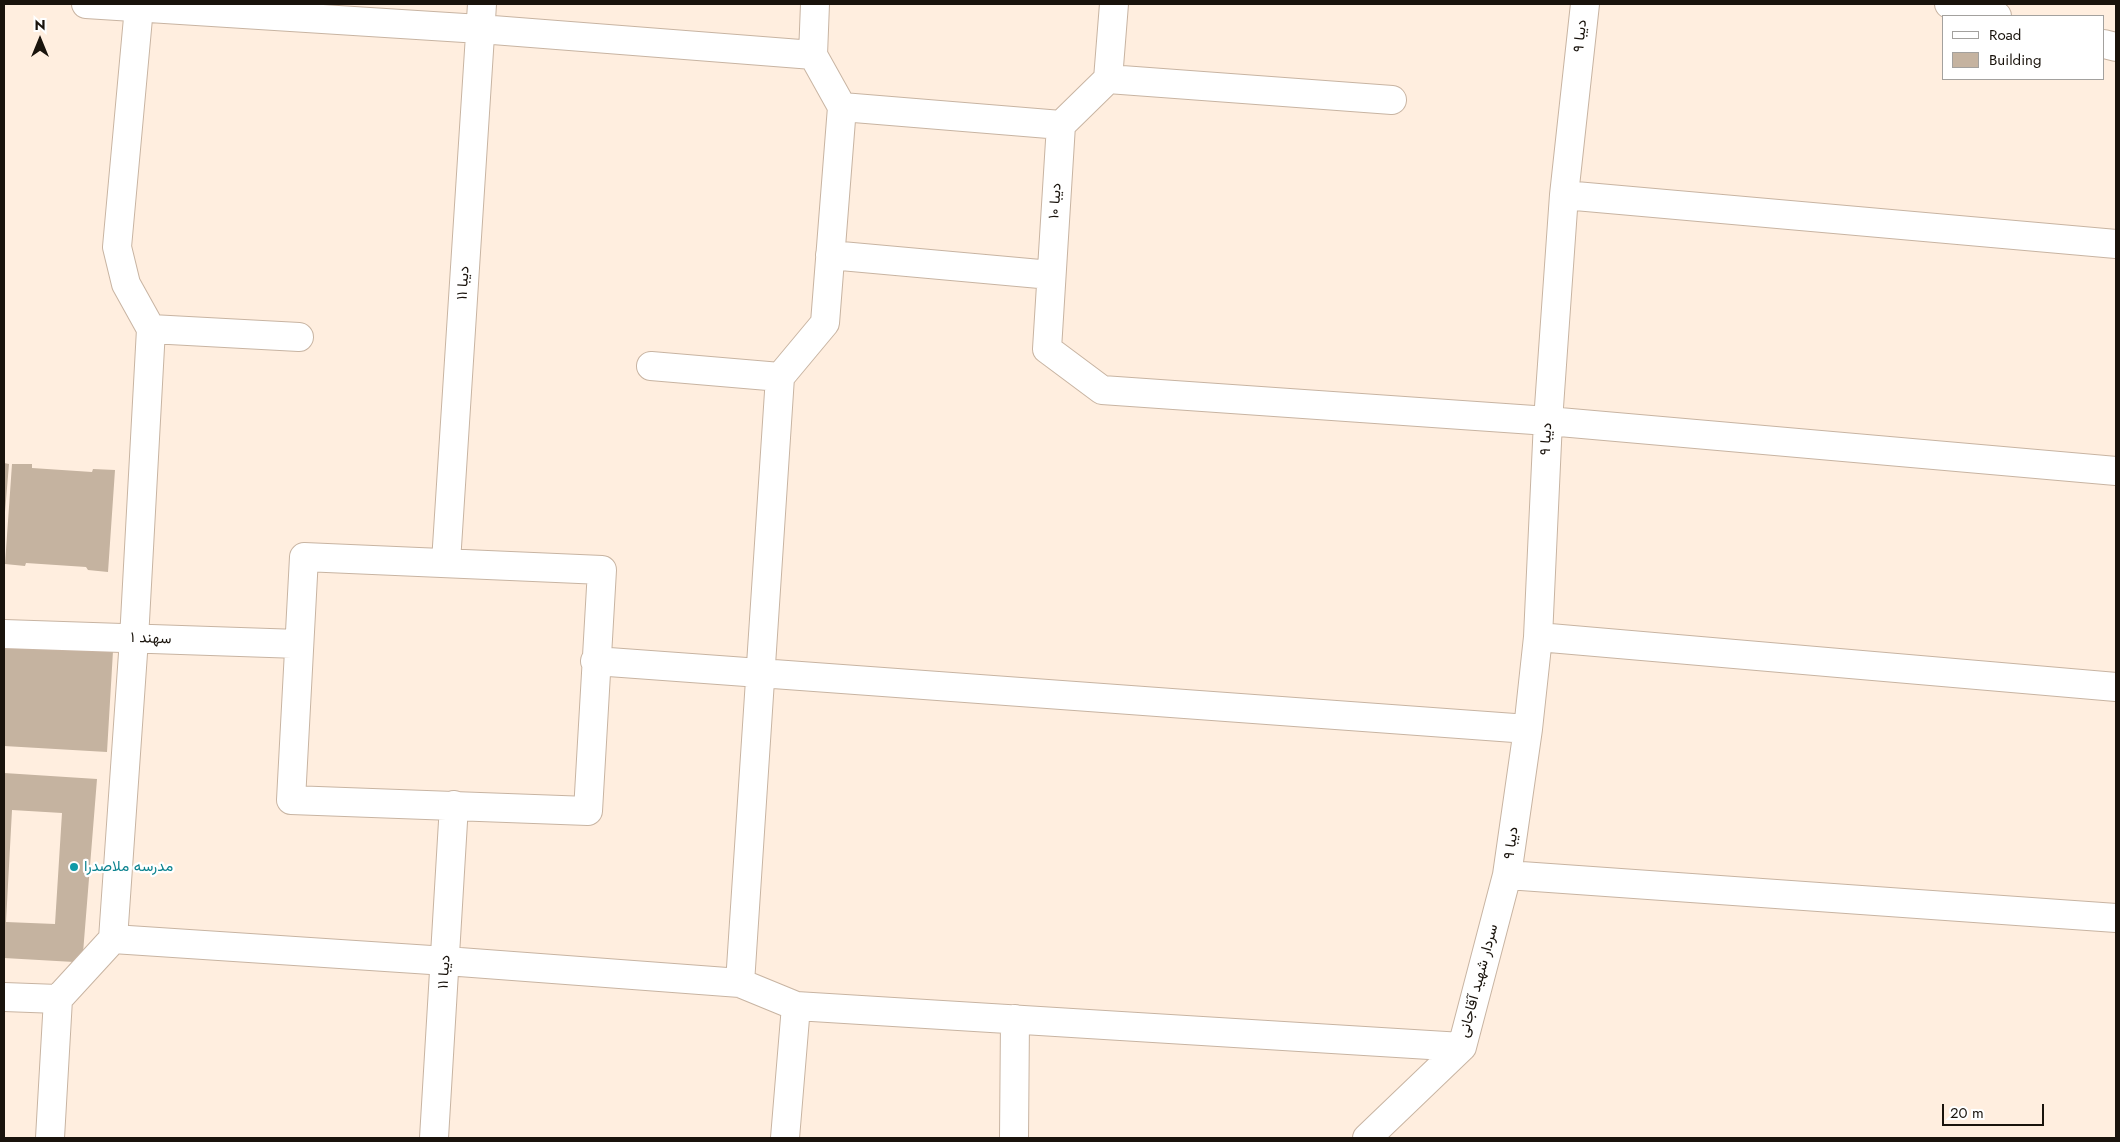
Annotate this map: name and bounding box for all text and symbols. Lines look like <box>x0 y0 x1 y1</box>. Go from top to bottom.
north arrow <box>15 15 65 65</box>
text: N <box>34 15 46 35</box>
legend <box>1942 15 2105 80</box>
street label: دیبا ۹ <box>1570 19 1592 53</box>
text: Road <box>1989 24 2021 46</box>
text: Building <box>1989 49 2041 71</box>
street label: دیبا ۱۰ <box>1046 182 1066 220</box>
street label: دیبا ۱۱ <box>454 265 474 301</box>
street label: دیبا ۹ <box>1537 422 1557 456</box>
street label: سهند ۱ <box>130 629 172 649</box>
street label: دیبا ۹ <box>1501 826 1523 860</box>
place label: مدرسه ملاصدرا <box>84 858 173 876</box>
marker: مدرسه ملاصدرا <box>68 861 80 873</box>
street label: سردار شهید آقاجانی <box>1455 922 1503 1040</box>
street label: دیبا ۱۱ <box>435 954 455 990</box>
scale bar <box>1945 1094 2048 1126</box>
text: 20 m <box>1950 1102 1984 1124</box>

